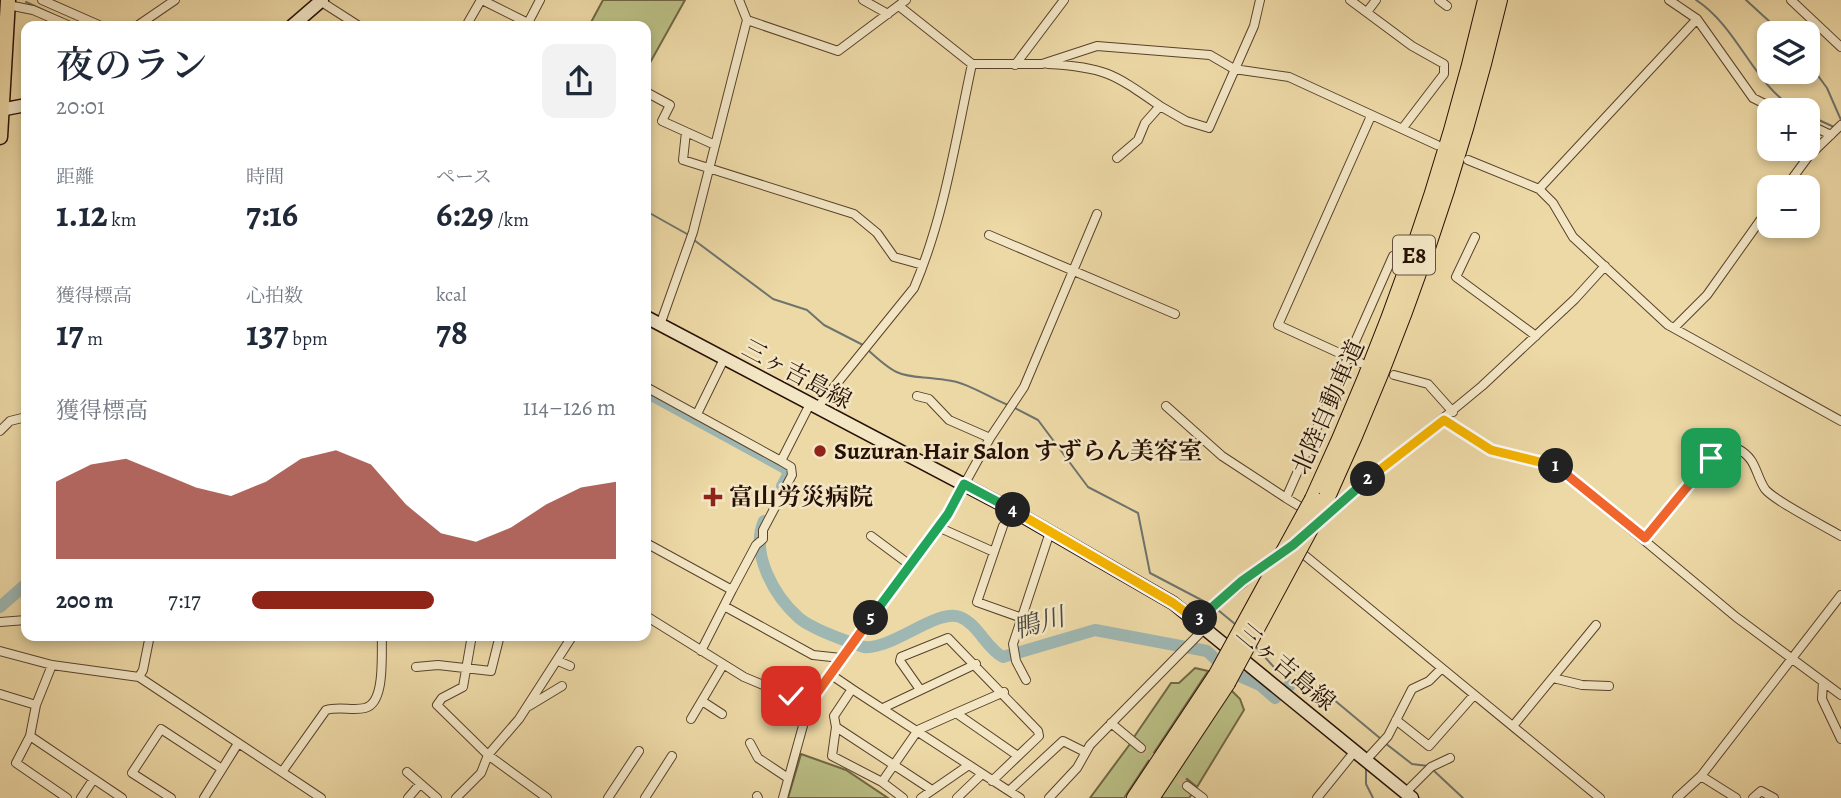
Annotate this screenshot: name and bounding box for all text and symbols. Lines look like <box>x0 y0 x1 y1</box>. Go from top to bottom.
map controls <box>1757 21 1820 238</box>
button: layers <box>1757 21 1820 84</box>
text: 夜のラン <box>56 39 208 91</box>
button: share <box>542 44 616 118</box>
text: 20:01 <box>56 91 105 122</box>
button: + <box>1757 98 1820 161</box>
text: 距離 <box>56 164 94 190</box>
text: 時間 <box>246 164 284 190</box>
text: ペース <box>436 164 492 190</box>
button: − <box>1757 175 1820 238</box>
text: 1.12 <box>56 190 108 238</box>
text: 7:16 <box>246 190 298 238</box>
text: 6:29 <box>436 190 494 238</box>
text: km <box>108 207 137 233</box>
text: /km <box>494 207 529 233</box>
road number: E8 <box>1393 236 1435 274</box>
text: kcal <box>436 282 466 308</box>
text: 獲得標高 <box>56 283 132 309</box>
text: 心拍数 <box>246 283 303 309</box>
text: 78 <box>436 308 468 356</box>
text: 17 <box>56 309 83 357</box>
text: 137 <box>246 309 289 357</box>
text: m <box>83 326 103 352</box>
text: bpm <box>289 326 328 352</box>
street label: 三ヶ吉島線 <box>737 332 857 416</box>
street label: 北陸自動車道 <box>1284 335 1372 479</box>
text: 114–126 m <box>523 392 616 423</box>
text: 獲得標高 <box>56 395 148 426</box>
pin <box>1681 428 1741 488</box>
place label: Suzuran Hair Salon すずらん美容室 <box>834 435 1202 467</box>
icon: arrive <box>1692 439 1730 477</box>
marker: Suzuran Hair Salon すずらん美容室 <box>812 443 828 459</box>
pin: 1 <box>1538 448 1574 484</box>
text: 1 <box>1552 452 1559 478</box>
pin: 2 <box>1350 462 1386 496</box>
text: 2 <box>1363 465 1372 491</box>
place label: 富山労災病院 <box>729 481 873 513</box>
marker: 富山労災病院 <box>703 487 723 507</box>
pin: 4 <box>996 492 1030 528</box>
text: 4 <box>1008 496 1017 522</box>
text: 200 m <box>56 585 114 616</box>
text: 7:17 <box>168 585 201 616</box>
water label: 鴨川 <box>1009 598 1072 647</box>
pin: 5 <box>854 600 888 636</box>
pin: 3 <box>1182 600 1218 636</box>
text: 5 <box>866 604 875 630</box>
text: 3 <box>1195 604 1204 630</box>
street label: 三ヶ吉島線 <box>1230 616 1342 718</box>
pin <box>761 666 821 726</box>
icon: check <box>772 677 810 715</box>

